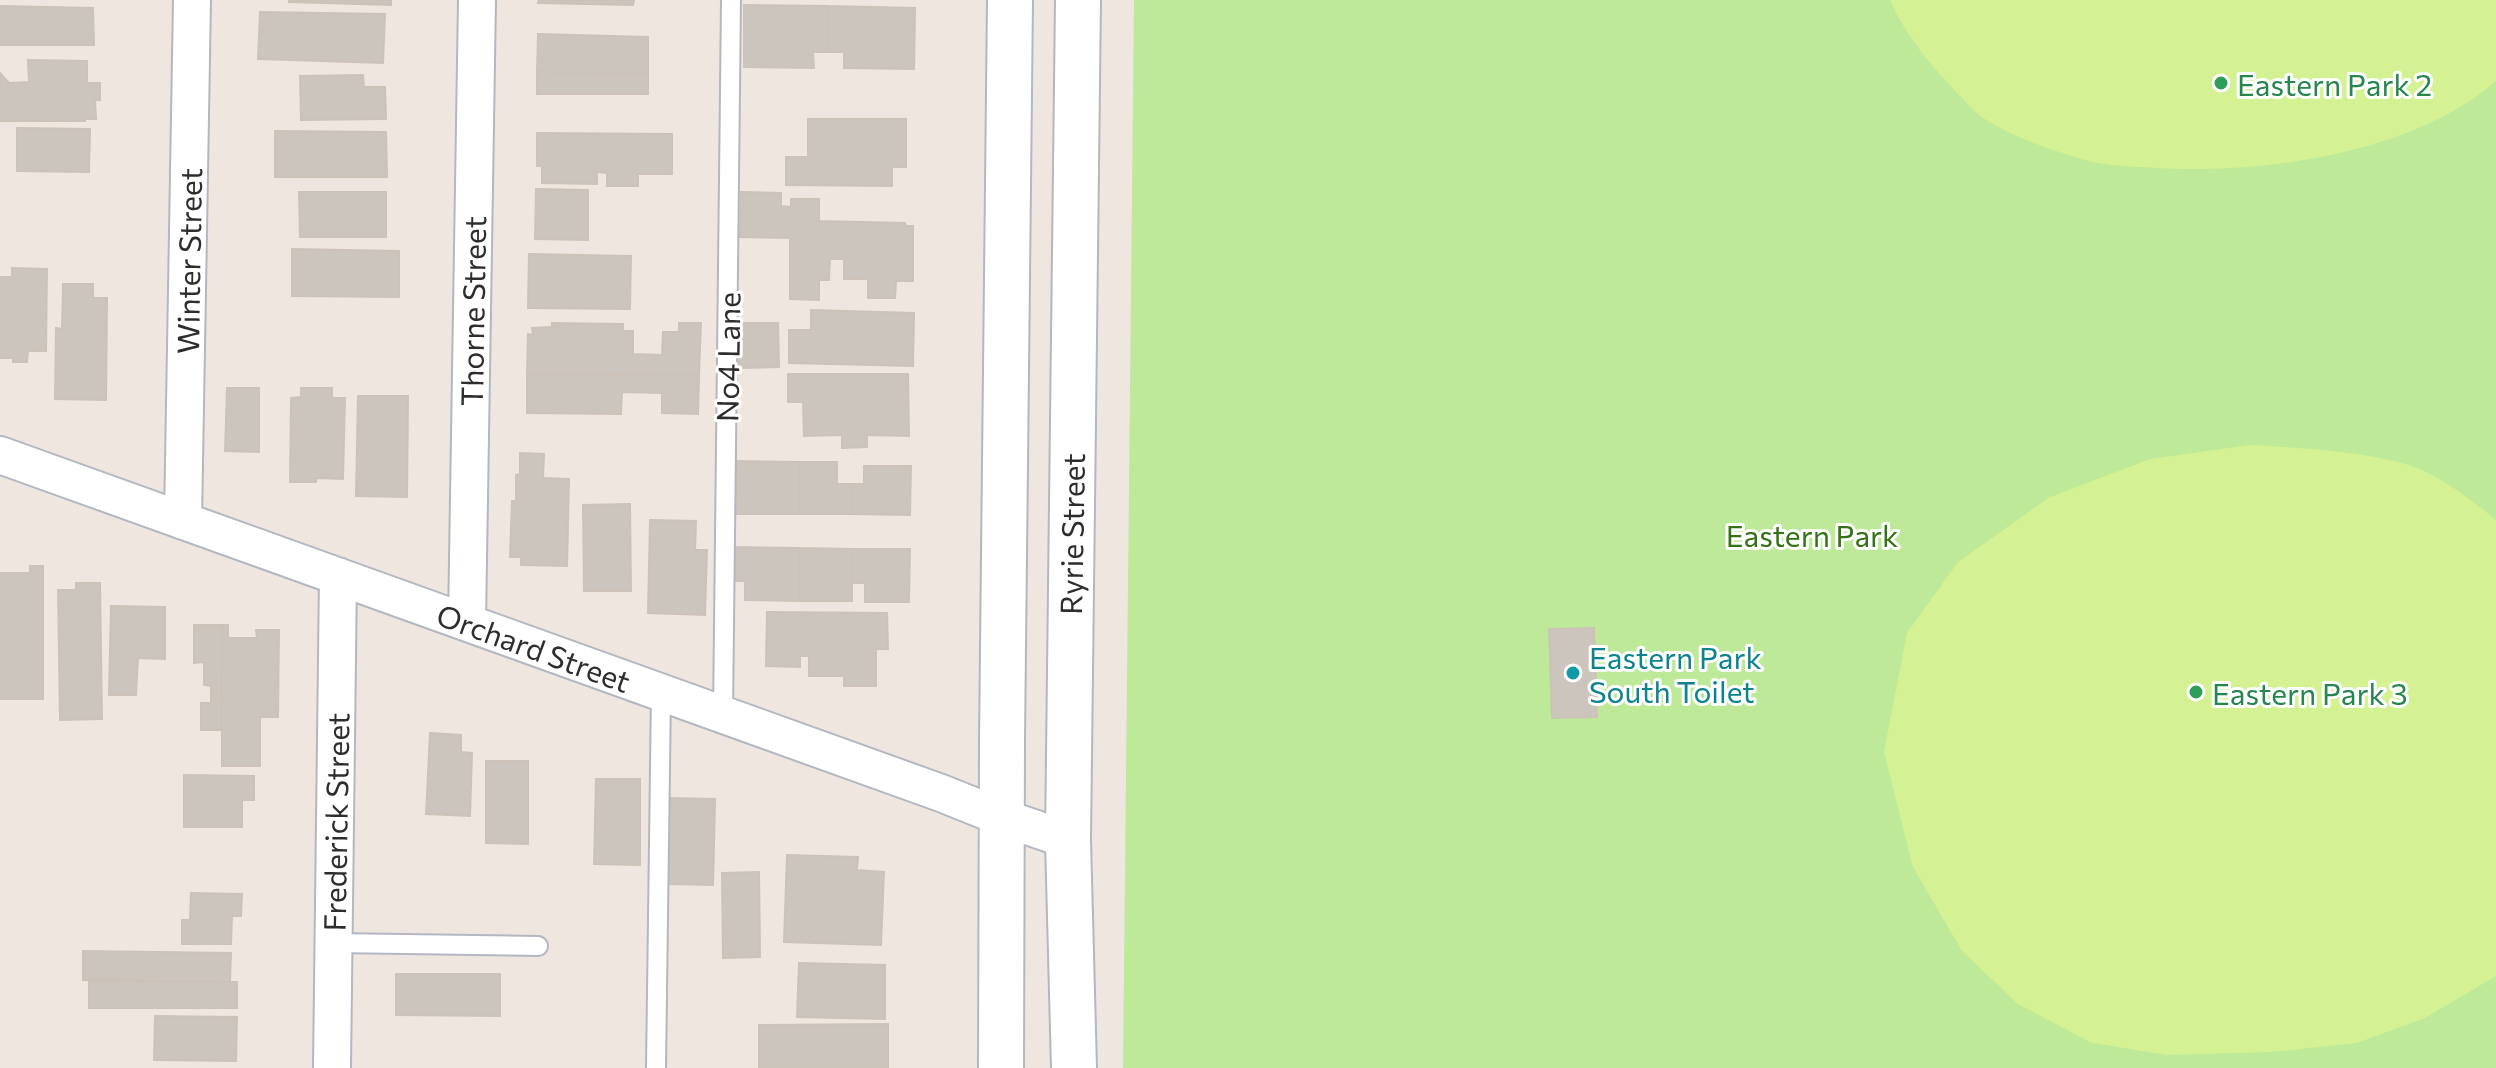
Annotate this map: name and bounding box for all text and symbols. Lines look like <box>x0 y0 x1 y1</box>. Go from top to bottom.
place label: Eastern Park 2 <box>2237 65 2432 102</box>
marker: Eastern Park 2 <box>2212 74 2230 92</box>
street label: Winter Street <box>168 168 208 354</box>
street label: Thorne Street <box>452 216 492 406</box>
street label: No4 Lane <box>707 292 747 422</box>
street label: Ryrie Street <box>1051 453 1091 615</box>
park label: Eastern Park <box>1726 516 1898 553</box>
street label: Orchard Street <box>432 595 636 699</box>
place label: Eastern Park South Toilet <box>1589 638 1762 709</box>
marker: Eastern Park South Toilet <box>1564 664 1582 682</box>
place label: Eastern Park 3 <box>2212 674 2408 711</box>
marker: Eastern Park 3 <box>2187 683 2205 701</box>
street label: Frederick Street <box>315 712 355 932</box>

